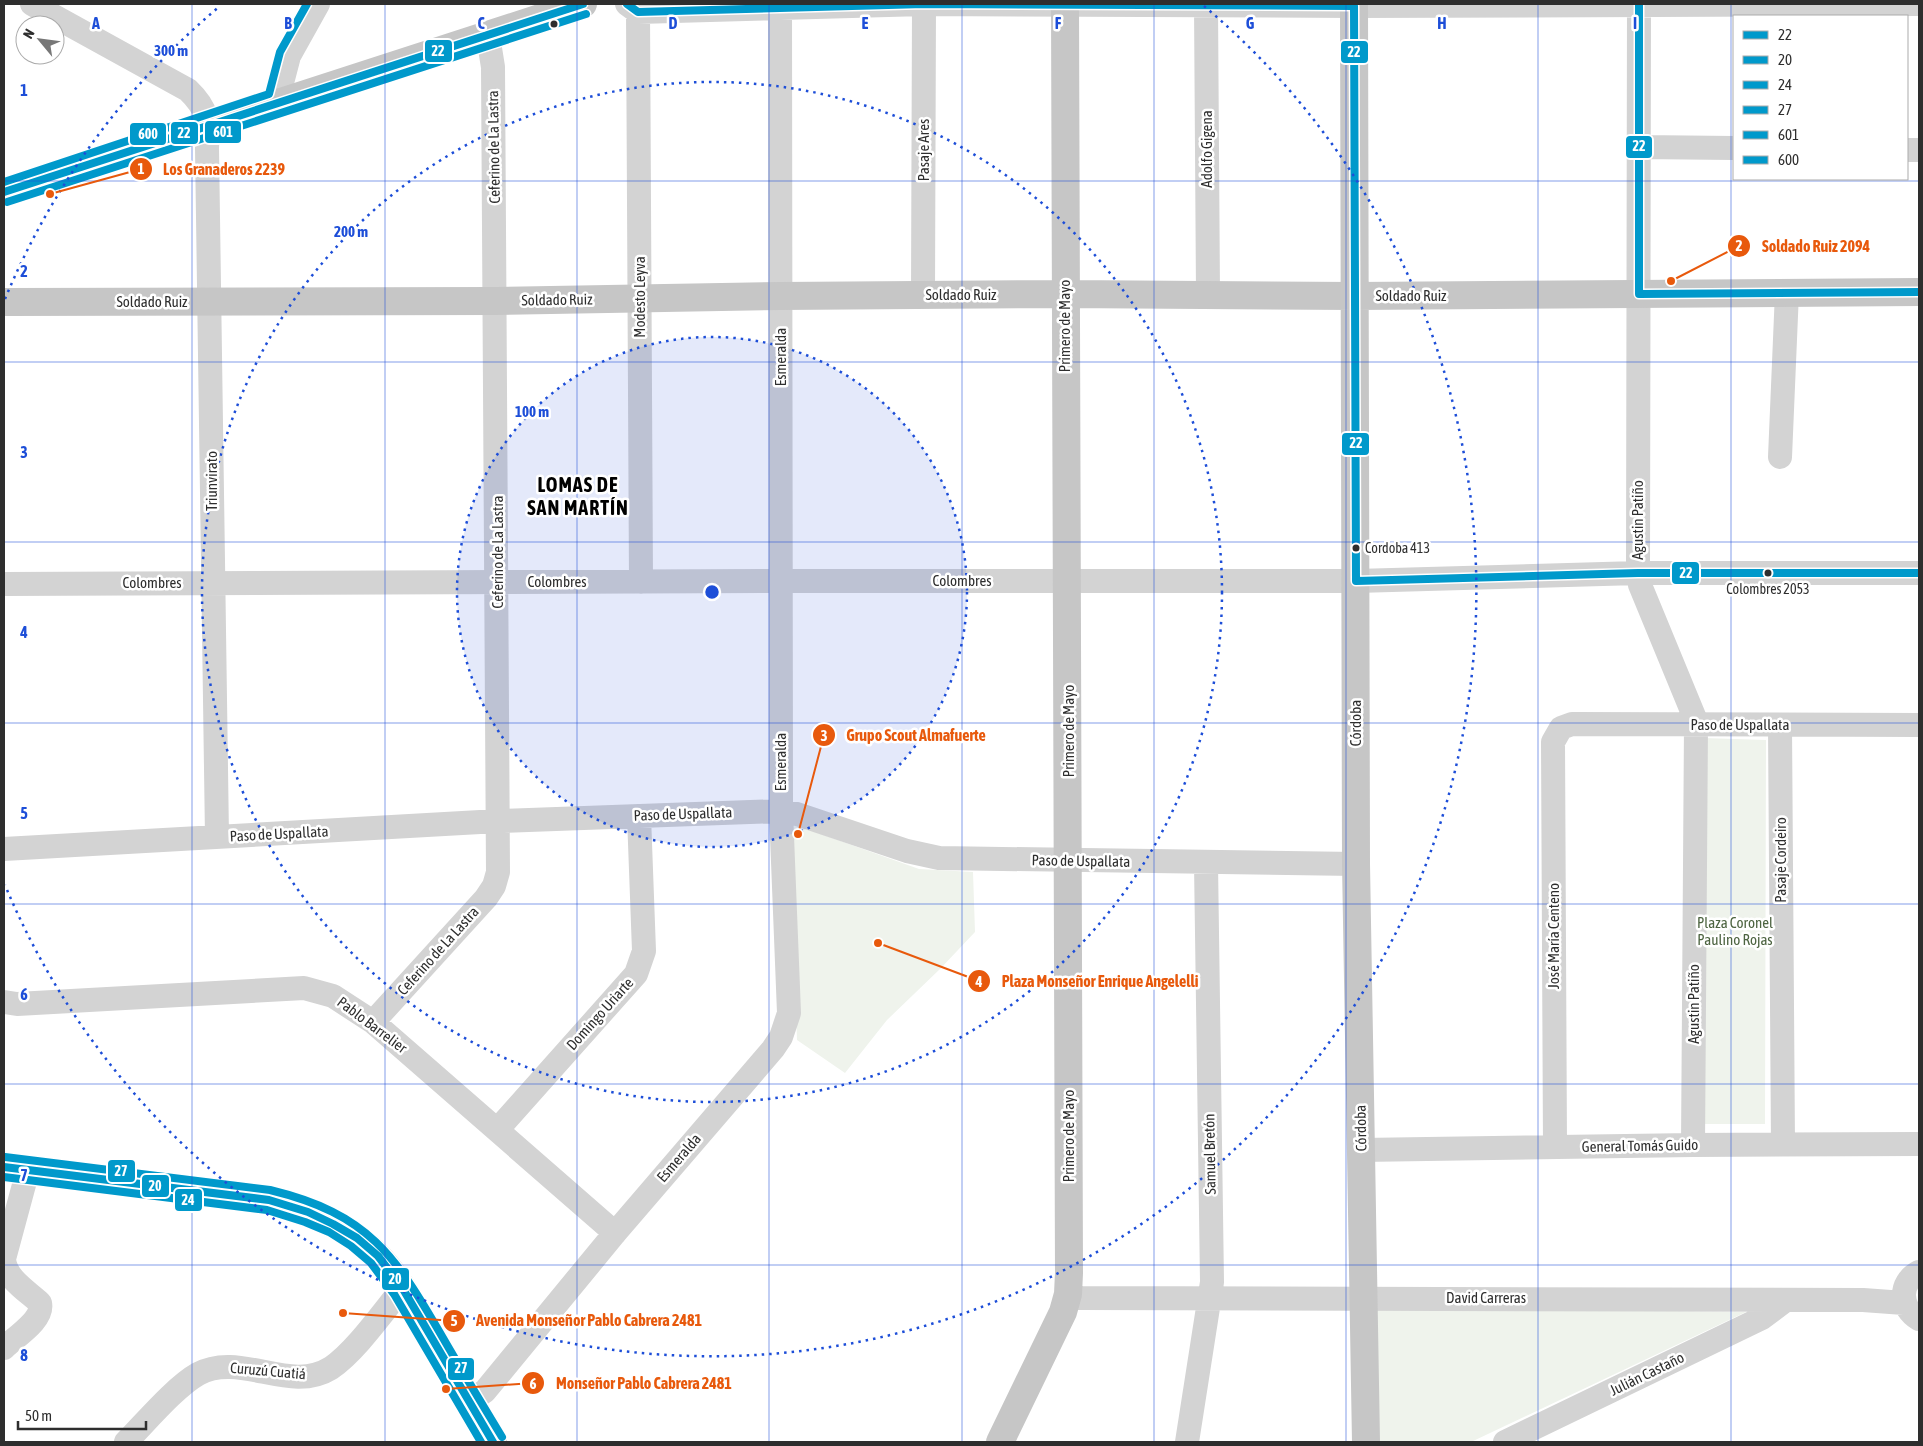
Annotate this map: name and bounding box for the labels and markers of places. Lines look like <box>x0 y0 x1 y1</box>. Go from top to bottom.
unlabelled marker <box>549 19 559 29</box>
callout: Los Granaderos 2239 <box>128 154 295 185</box>
callout: Soldado Ruiz 2094 <box>1727 231 1880 262</box>
place label: Cordoba 413 <box>1365 540 1430 556</box>
marker: Cordoba 413 <box>1351 543 1361 553</box>
marker: Colombres 2053 <box>1763 568 1773 578</box>
place label: Colombres 2053 <box>1726 581 1810 597</box>
centre of rings <box>703 583 721 601</box>
callout: Grupo Scout Almafuerte <box>812 720 996 751</box>
callout: Plaza Monseñor Enrique Angelelli <box>967 966 1208 997</box>
callout: Avenida Monseñor Pablo Cabrera 2481 <box>441 1305 712 1336</box>
callout: Monseñor Pablo Cabrera 2481 <box>521 1368 741 1399</box>

